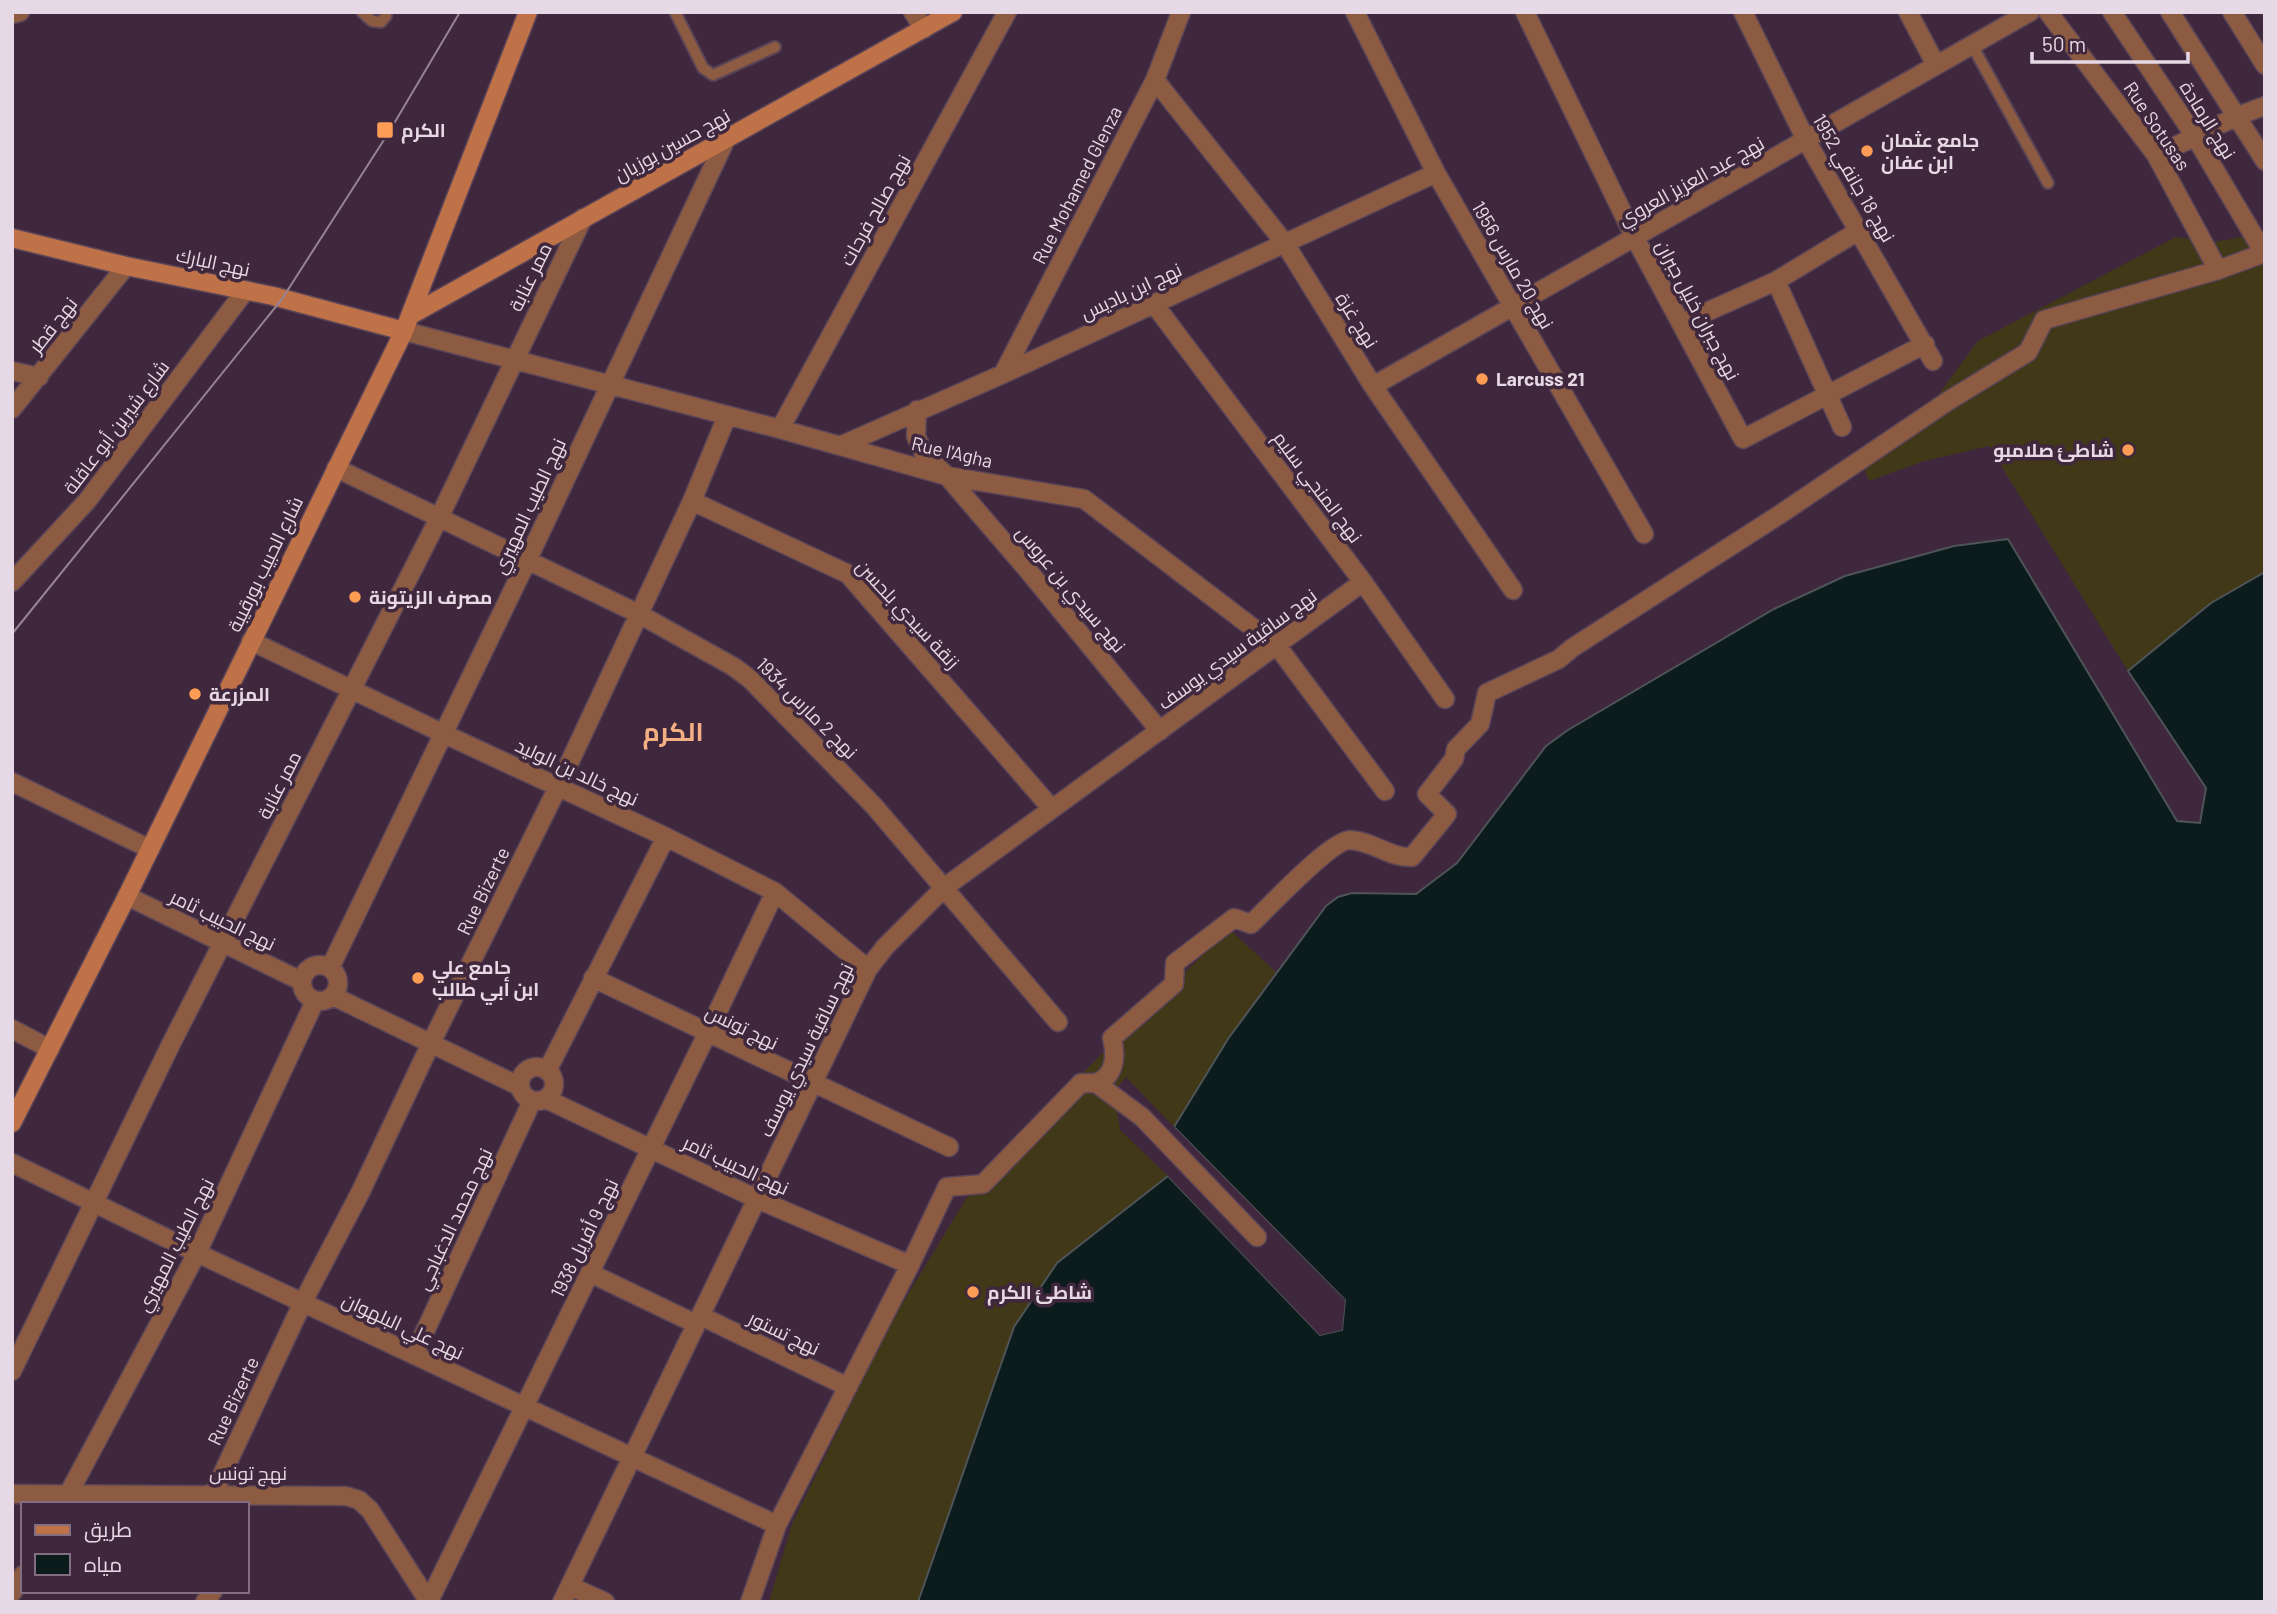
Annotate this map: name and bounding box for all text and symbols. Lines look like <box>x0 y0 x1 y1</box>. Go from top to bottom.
scale bar <box>2032 21 2188 65</box>
text: 50 m <box>2042 31 2086 56</box>
street label: Rue Sotusas <box>2119 77 2196 175</box>
street label: نهج الرمادة <box>2173 77 2241 165</box>
street label: Rue Mohamed Glenza <box>1027 102 1126 268</box>
street label: نهج حسين بوزيان <box>610 103 735 188</box>
street label: نهج 18 جانفي 1952 <box>1805 110 1900 248</box>
place label: الكرم <box>401 118 446 144</box>
marker: الكرم <box>375 120 395 140</box>
place label: جامع عثمان ابن عفان <box>1881 128 1979 174</box>
street label: نهج عبد العزيز العروي <box>1614 131 1770 234</box>
marker: جامع عثمان ابن عفان <box>1859 143 1875 159</box>
street label: نهج صالح فرحات <box>834 150 917 271</box>
street label: نهج 20 مارس 1956 <box>1465 197 1559 334</box>
street label: نهج جبران خليل جبران <box>1649 236 1745 385</box>
street label: ممر عنابة <box>503 239 557 315</box>
street label: نهج البارك <box>174 242 252 283</box>
street label: نهج ابن باديس <box>1076 257 1186 327</box>
street label: نهج غزة <box>1329 288 1383 353</box>
street label: نهج قطر <box>23 292 84 360</box>
street label: شارع شيرين أبو عاقلة <box>58 355 176 500</box>
place label: Larcuss 21 <box>1496 367 1584 390</box>
marker: Larcuss 21 <box>1474 371 1490 387</box>
street label: نهج المنجي سليم <box>1266 426 1368 549</box>
street label: Rue l'Agha <box>909 431 995 472</box>
street label: نهج الطيب المهيري <box>487 434 574 579</box>
place label: شاطئ صلامبو <box>1993 438 2114 462</box>
marker: شاطئ صلامبو <box>2120 442 2136 458</box>
street label: شارع الحبيب بورقيبة <box>222 492 310 636</box>
street label: نهج سيدي بن عروس <box>1009 521 1131 659</box>
street label: زنقة سيدي بلحسن <box>849 554 965 676</box>
street label: نهج ساقية سيدي يوسف <box>1153 583 1323 717</box>
place label: مصرف الزيتونة <box>369 585 492 609</box>
marker: مصرف الزيتونة <box>347 589 363 605</box>
street label: نهج 2 مارس 1934 <box>750 652 863 765</box>
place label: المزرعة <box>209 682 270 706</box>
marker: المزرعة <box>187 686 203 702</box>
district label: الكرم <box>642 715 704 750</box>
street label: نهج خالد بن الوليد <box>511 733 642 813</box>
street label: ممر عنابة <box>252 747 306 823</box>
street label: Rue Bizerte <box>451 843 514 939</box>
street label: نهج الحبيب ثامر <box>165 884 280 958</box>
place label: جامع علي ابن أبي طالب <box>432 955 539 1005</box>
street label: نهج ساقية سيدي يوسف <box>753 959 861 1142</box>
marker: جامع علي ابن أبي طالب <box>410 970 426 986</box>
street label: نهج تونس <box>701 999 782 1057</box>
street label: نهج الحبيب ثامر <box>677 1130 793 1202</box>
street label: نهج محمد الدغباجي <box>411 1144 500 1295</box>
street label: نهج الطيب المهيري <box>131 1174 222 1317</box>
street label: نهج 9 أفريل 1938 <box>545 1175 625 1302</box>
place label: شاطئ الکرم <box>987 1280 1092 1306</box>
marker: شاطئ الکرم <box>965 1284 981 1300</box>
street label: نهج علي البلهوان <box>337 1287 468 1367</box>
street label: نهج تستور <box>743 1305 824 1362</box>
street label: Rue Bizerte <box>202 1353 263 1449</box>
street label: نهج تونس <box>209 1461 287 1487</box>
legend <box>21 1502 248 1593</box>
text: طريق <box>84 1516 132 1543</box>
text: مياه <box>84 1551 122 1576</box>

